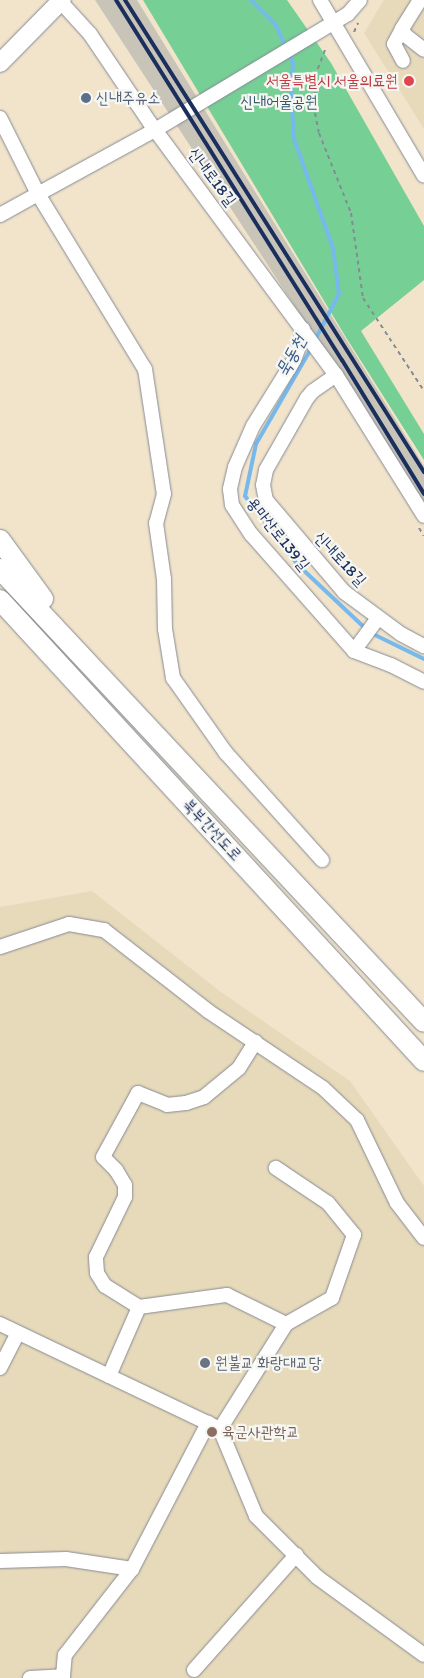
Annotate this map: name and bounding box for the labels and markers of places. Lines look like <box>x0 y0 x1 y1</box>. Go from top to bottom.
place label: 서울특별시 서울의료원 <box>266 71 398 91</box>
marker: 서울특별시 서울의료원 <box>402 74 416 88</box>
place label: 신내주유소 <box>96 88 160 108</box>
marker: 신내주유소 <box>80 92 92 104</box>
place label: 원불교 화랑대교당 <box>215 1353 322 1373</box>
marker: 원불교 화랑대교당 <box>199 1357 211 1369</box>
place label: 육군사관학교 <box>222 1422 299 1442</box>
marker: 육군사관학교 <box>206 1426 218 1438</box>

